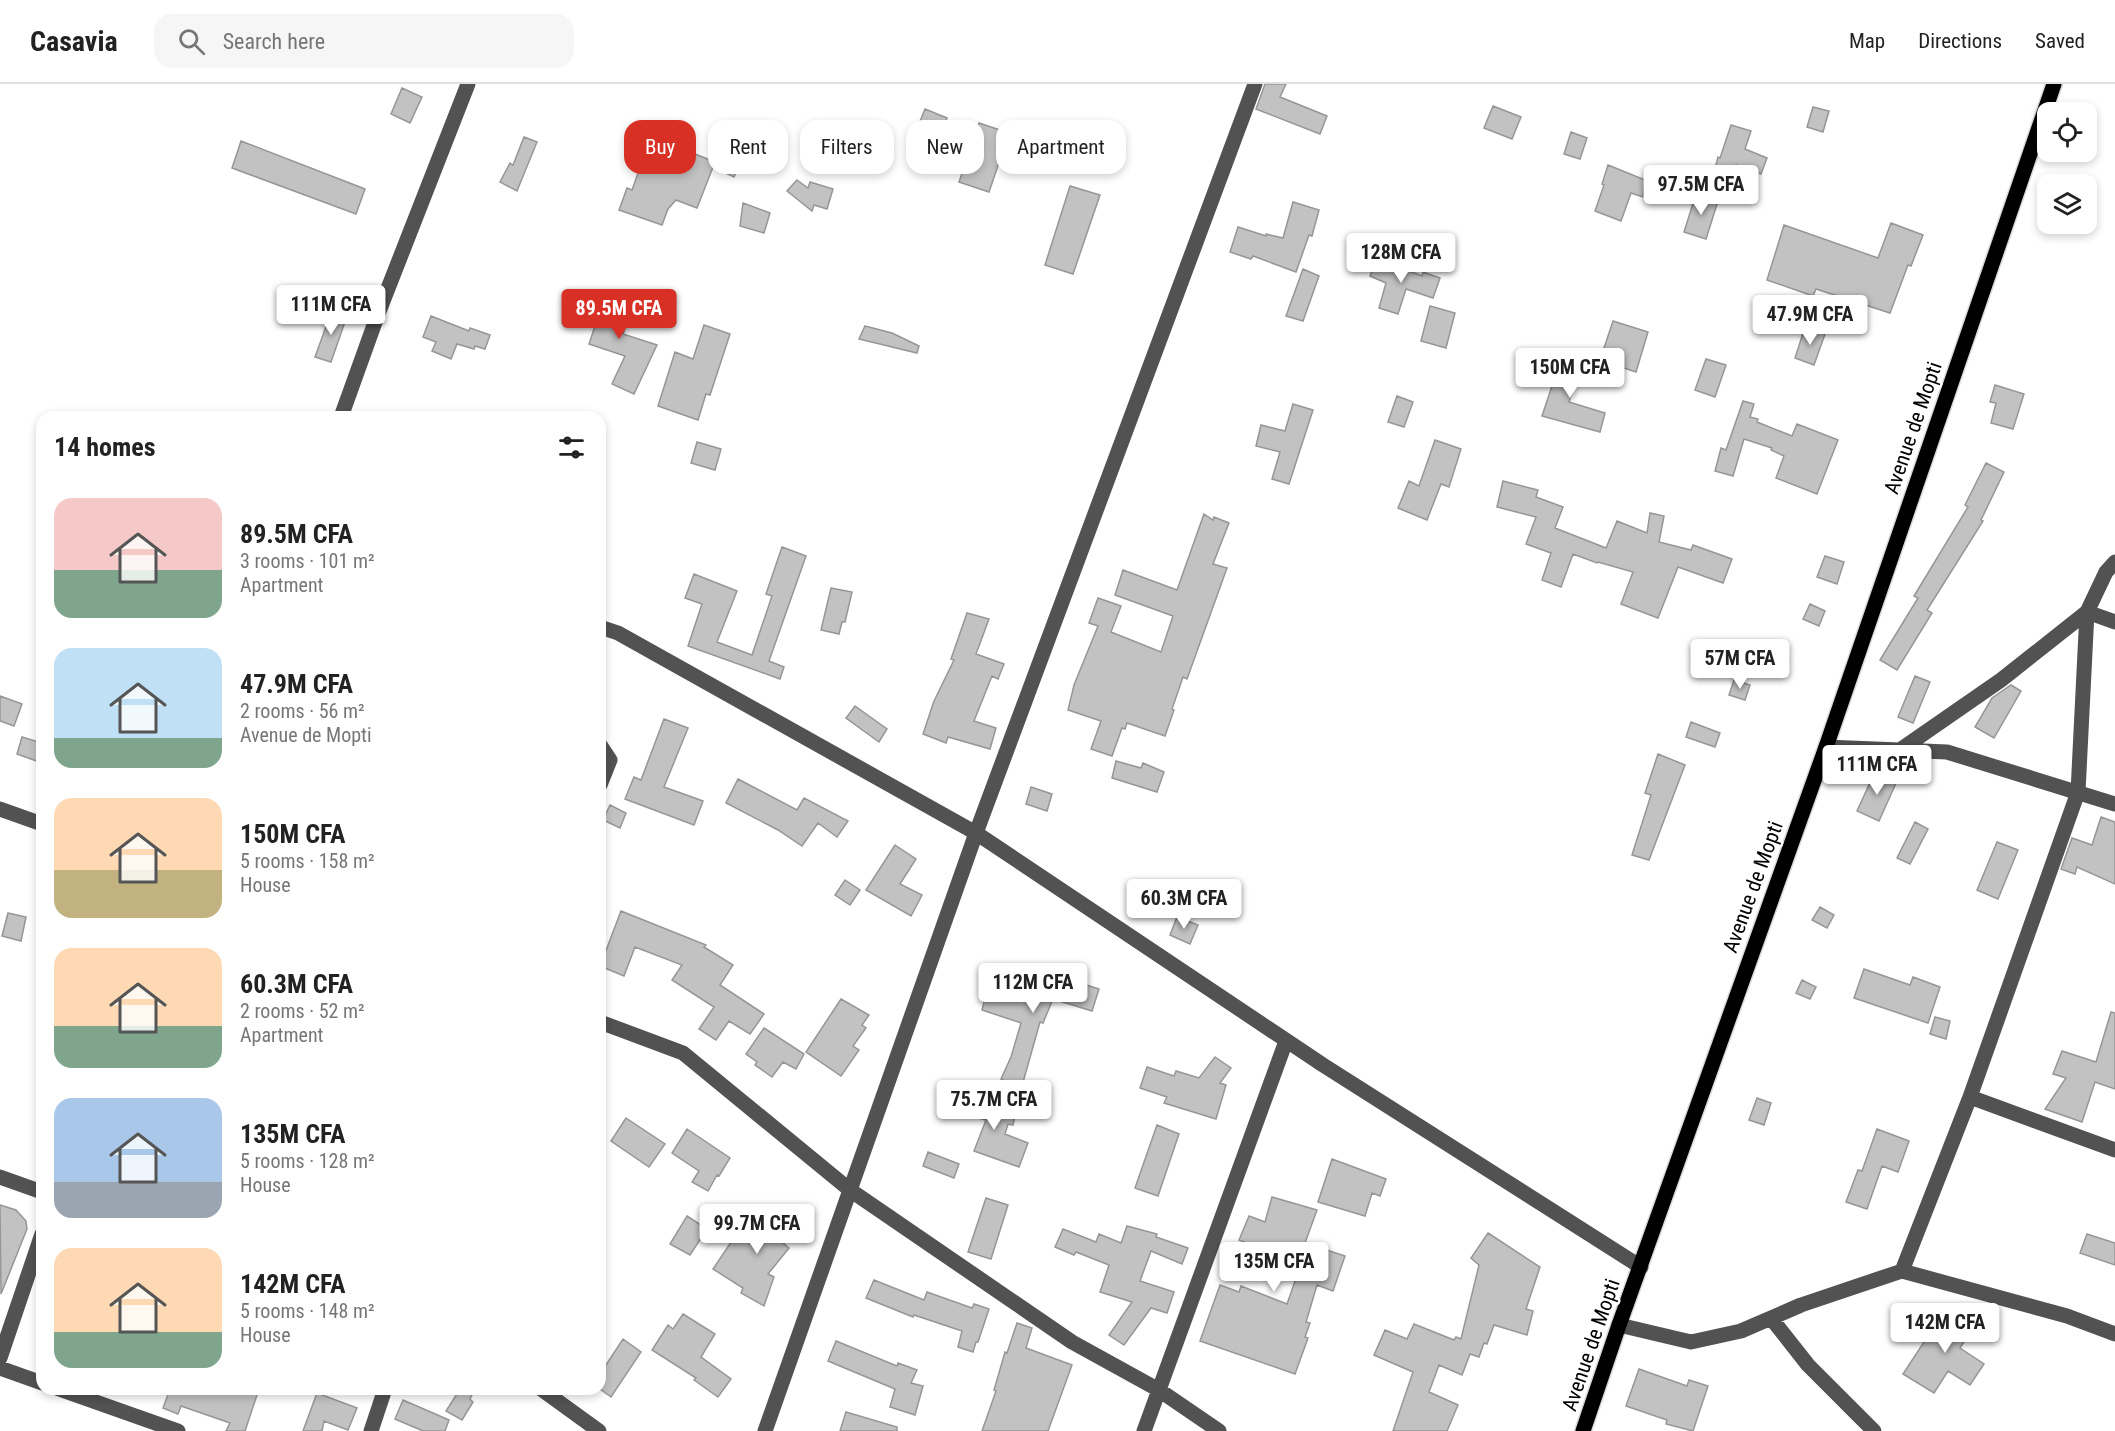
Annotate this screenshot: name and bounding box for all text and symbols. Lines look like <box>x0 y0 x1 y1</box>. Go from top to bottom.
search box <box>154 14 574 68</box>
text: Casavia <box>30 25 118 58</box>
icon: search <box>175 25 208 58</box>
text: Search here <box>223 29 325 54</box>
text: Map <box>1849 29 1885 53</box>
text: Directions <box>1918 29 2002 53</box>
text: Saved <box>2035 29 2085 53</box>
map controls <box>2037 102 2097 234</box>
button: locate <box>2037 102 2097 162</box>
chip: Buy <box>624 120 696 174</box>
chip: Rent <box>708 120 788 174</box>
chip: Filters <box>800 120 894 174</box>
chip: New <box>906 120 984 174</box>
chip: Apartment <box>996 120 1126 174</box>
pin: 97.5M CFA <box>1632 165 1770 216</box>
text: 97.5M CFA <box>1658 172 1744 196</box>
button: layers <box>2037 174 2097 234</box>
pin: 128M CFA <box>1339 233 1463 284</box>
text: 128M CFA <box>1360 240 1442 264</box>
pin: 111M CFA <box>269 285 393 336</box>
pin: 89.5M CFA <box>550 289 688 340</box>
text: 111M CFA <box>290 292 372 316</box>
pin: 47.9M CFA <box>1741 295 1879 346</box>
text: 89.5M CFA <box>576 296 662 320</box>
text: 47.9M CFA <box>1767 302 1853 326</box>
pin: 150M CFA <box>1508 348 1632 399</box>
text: 150M CFA <box>1529 355 1611 379</box>
street label: Avenue de Mopti <box>1879 359 1947 497</box>
icon: filters <box>555 431 588 464</box>
text: 14 homes <box>54 432 156 462</box>
text: 89.5M CFA <box>240 519 353 549</box>
icon: home <box>102 522 174 594</box>
text: 3 rooms · 101 m² <box>240 549 375 573</box>
text: Apartment <box>240 573 324 597</box>
pin: 57M CFA <box>1685 639 1795 690</box>
text: 57M CFA <box>1705 646 1775 670</box>
text: 47.9M CFA <box>240 669 353 699</box>
icon: home <box>102 672 174 744</box>
text: 2 rooms · 56 m² <box>240 699 365 723</box>
text: Avenue de Mopti <box>240 723 372 747</box>
pin: 111M CFA <box>1815 745 1939 796</box>
text: 111M CFA <box>1836 752 1918 776</box>
street label: Avenue de Mopti <box>1718 818 1788 956</box>
text: 150M CFA <box>240 819 345 849</box>
icon: home <box>102 822 174 894</box>
text: 5 rooms · 158 m² <box>240 849 375 873</box>
text: House <box>240 873 291 897</box>
pin: 60.3M CFA <box>1115 879 1253 930</box>
text: 60.3M CFA <box>1141 886 1227 910</box>
pin: 112M CFA <box>971 963 1095 1014</box>
text: 60.3M CFA <box>240 969 353 999</box>
text: 112M CFA <box>992 970 1074 994</box>
icon: home <box>102 972 174 1044</box>
text: 2 rooms · 52 m² <box>240 999 365 1023</box>
text: Apartment <box>240 1023 324 1047</box>
pin: 75.7M CFA <box>925 1080 1063 1131</box>
text: 75.7M CFA <box>951 1087 1037 1111</box>
text: 135M CFA <box>240 1119 345 1149</box>
icon: home <box>102 1122 174 1194</box>
text: 5 rooms · 128 m² <box>240 1149 375 1173</box>
text: House <box>240 1173 291 1197</box>
pin: 99.7M CFA <box>688 1204 826 1255</box>
text: 99.7M CFA <box>714 1211 800 1235</box>
pin: 135M CFA <box>1212 1242 1336 1293</box>
text: 135M CFA <box>1233 1249 1315 1273</box>
text: 142M CFA <box>240 1269 345 1299</box>
icon: home <box>102 1272 174 1344</box>
street label: Avenue de Mopti <box>1557 1276 1625 1414</box>
text: 5 rooms · 148 m² <box>240 1299 375 1323</box>
pin: 142M CFA <box>1883 1303 2007 1354</box>
text: 142M CFA <box>1904 1310 1986 1334</box>
text: House <box>240 1323 291 1347</box>

